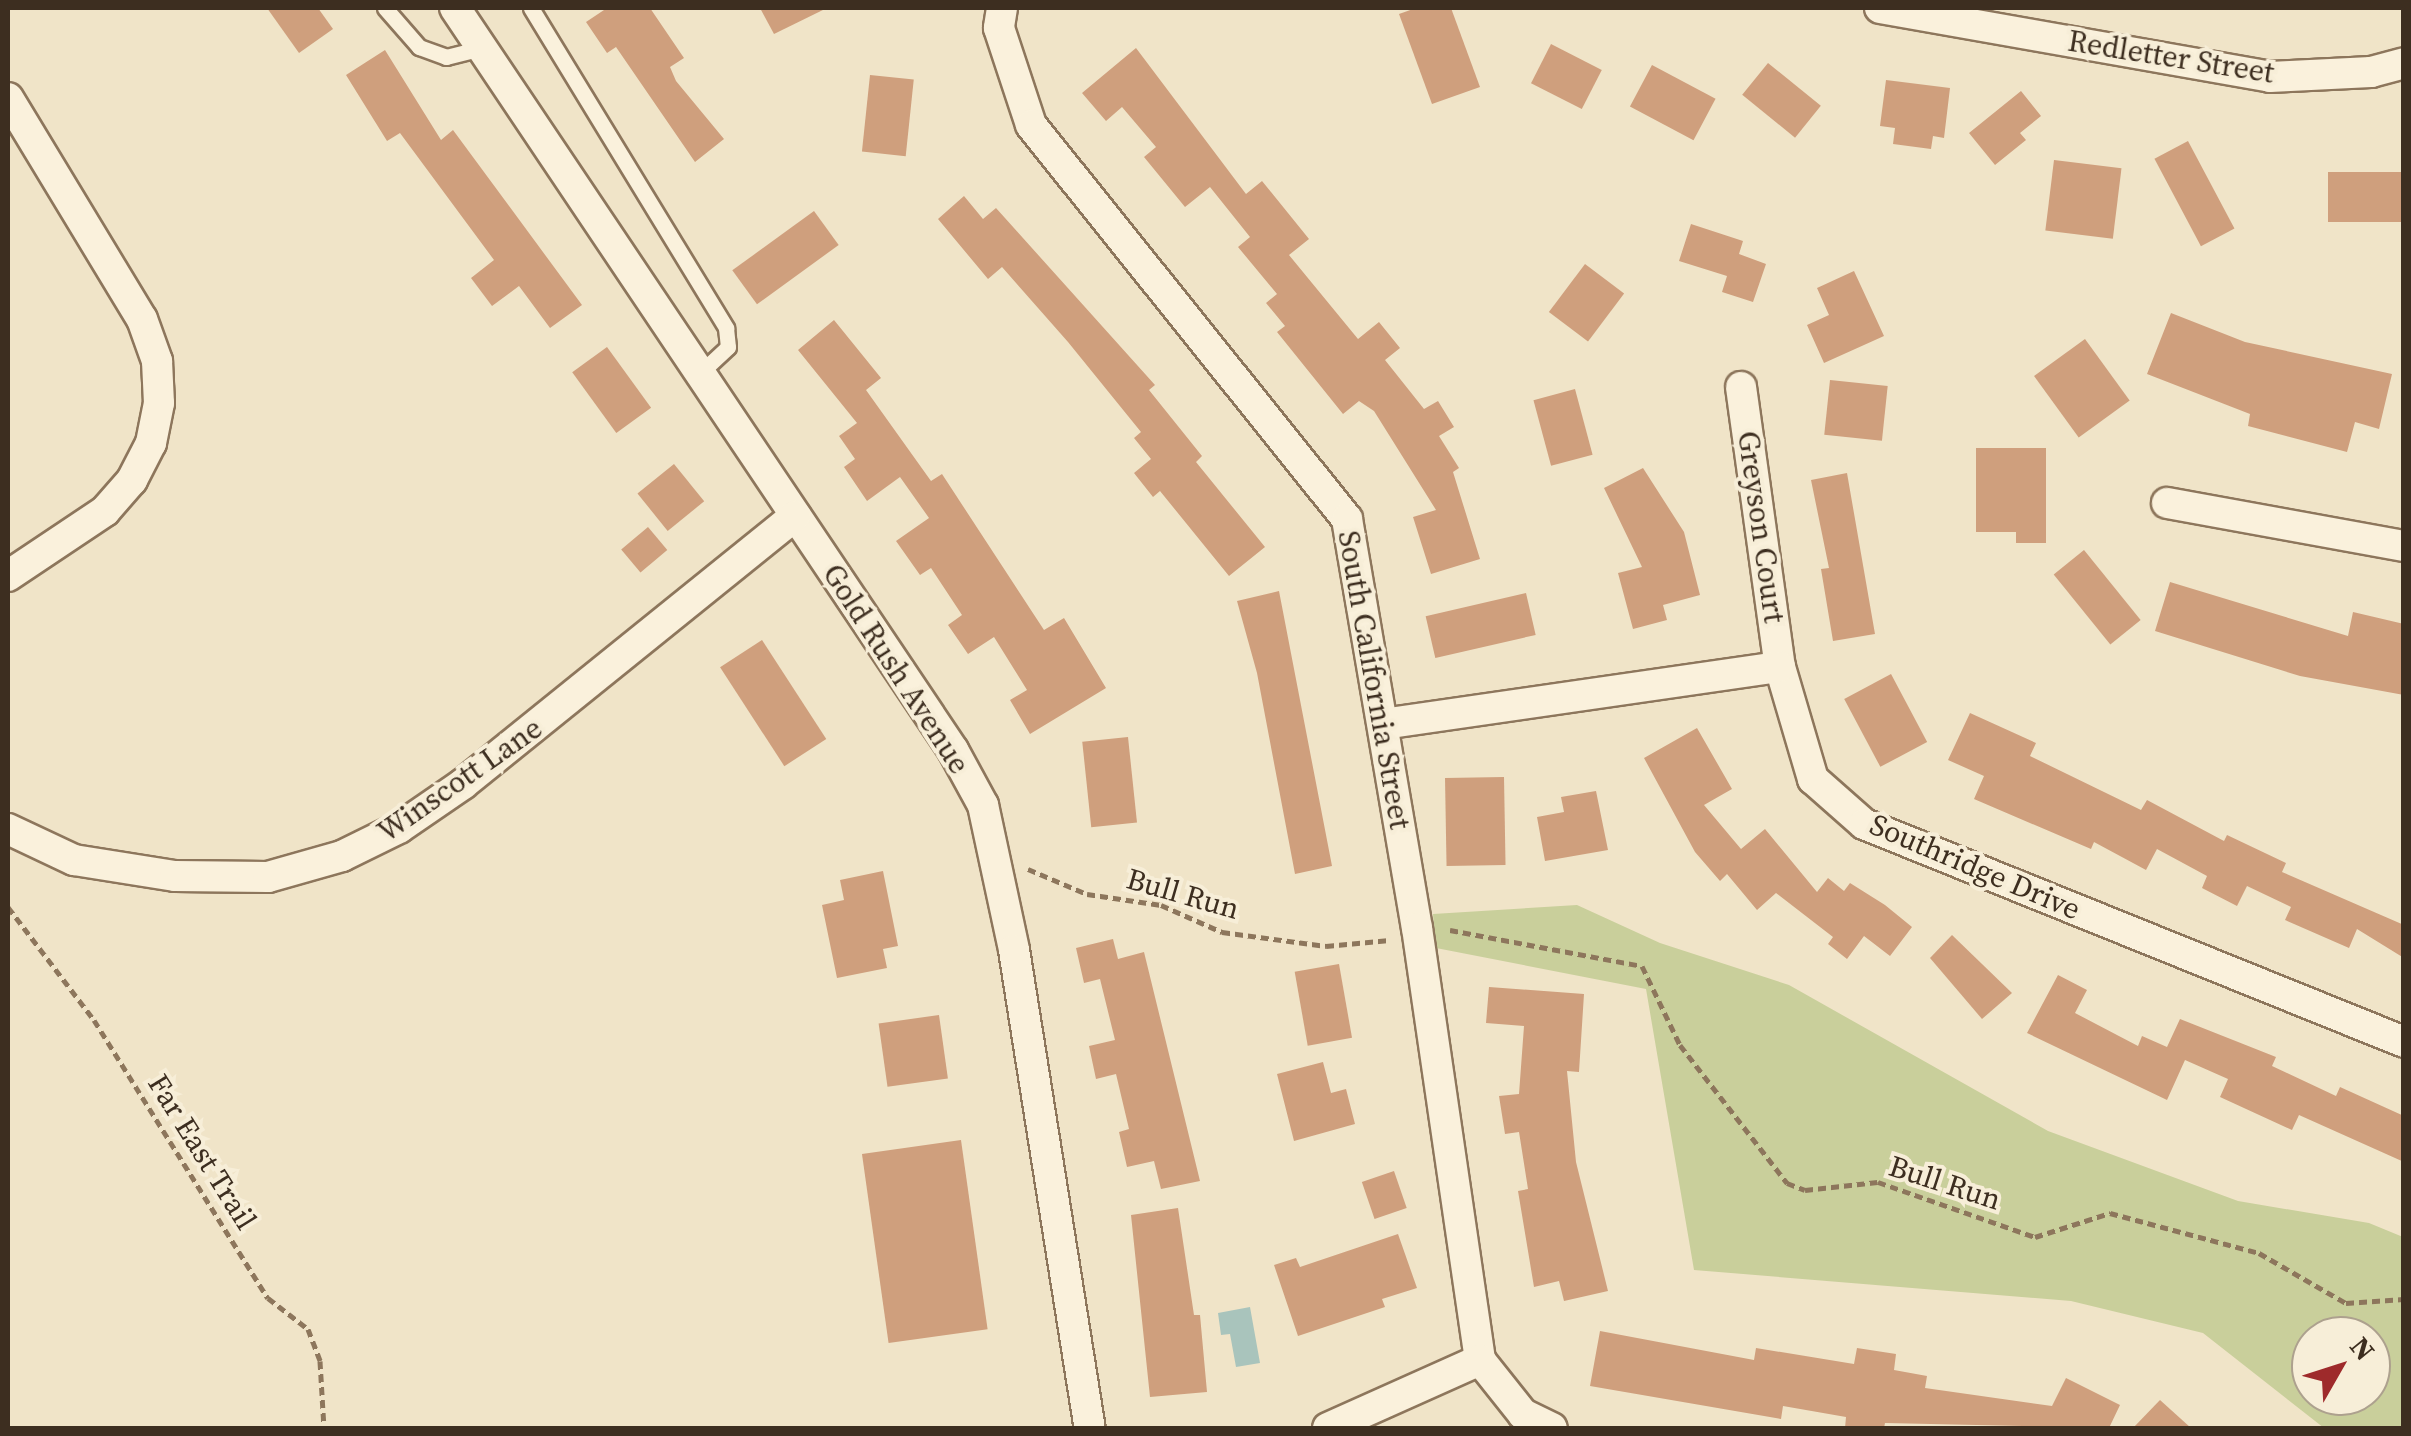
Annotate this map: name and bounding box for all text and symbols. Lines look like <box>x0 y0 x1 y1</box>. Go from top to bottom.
street label: Redletter Street <box>2065 23 2277 91</box>
street label: Greyson Court <box>1730 429 1792 625</box>
street label: South California Street <box>1330 528 1418 832</box>
street label: Gold Rush Avenue <box>815 558 977 780</box>
street label: Winscott Lane <box>371 710 549 850</box>
street label: Southridge Drive <box>1864 806 2086 928</box>
street label: Bull Run <box>1123 861 1243 927</box>
street label: Far East Trail <box>140 1067 264 1237</box>
street label: Bull Run <box>1885 1148 2005 1218</box>
north arrow <box>2291 1316 2391 1416</box>
text: N <box>2342 1328 2384 1368</box>

